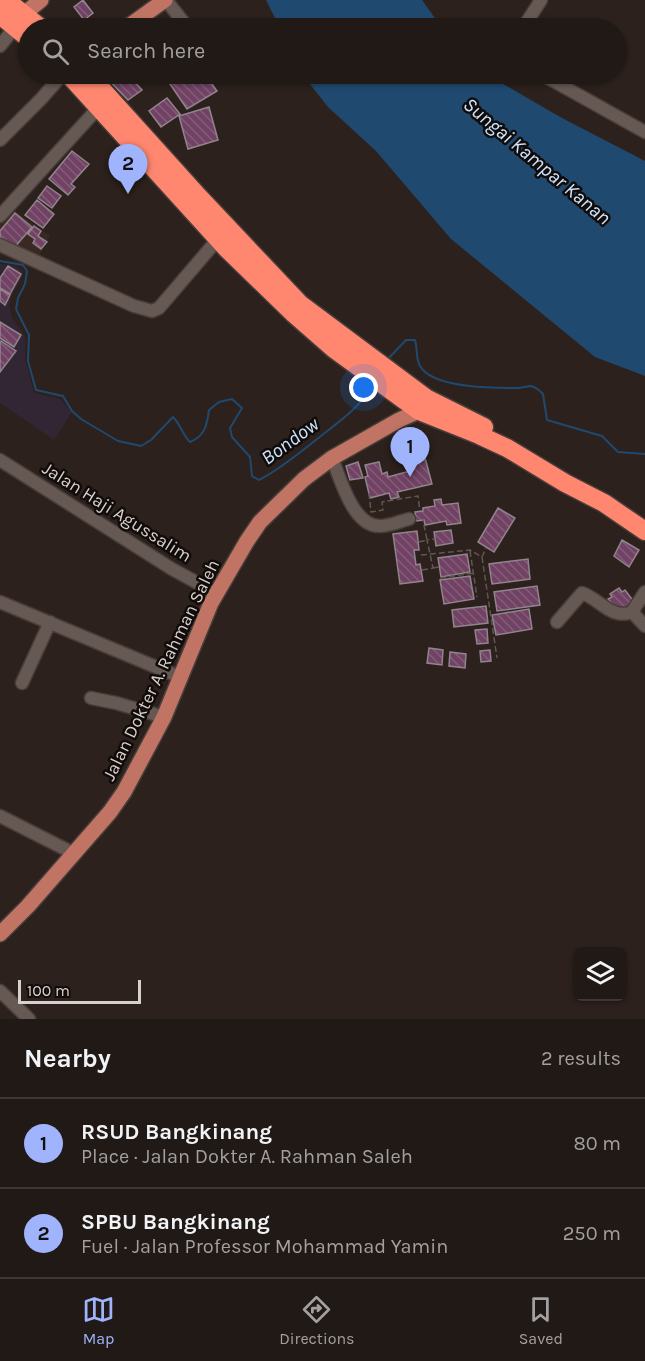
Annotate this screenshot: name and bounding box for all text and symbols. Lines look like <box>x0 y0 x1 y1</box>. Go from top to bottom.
search box <box>18 18 627 84</box>
icon: search <box>39 35 72 68</box>
text: Search here <box>87 38 205 64</box>
water label: Sungai Kampar Kanan <box>459 93 615 229</box>
pin: 2 <box>108 144 148 194</box>
your location <box>349 373 378 402</box>
water label: Bondow <box>257 412 324 470</box>
pin: 1 <box>390 428 430 477</box>
street label: Jalan Haji Agussalim <box>38 457 196 567</box>
street label: Jalan Dokter A. Rahman Saleh <box>98 556 224 784</box>
map controls <box>573 947 627 1001</box>
button: layers <box>573 947 627 1001</box>
scale bar <box>18 977 141 1004</box>
text: 100 m <box>27 981 70 1000</box>
text: Nearby <box>24 1043 111 1074</box>
text: 2 results <box>541 1047 621 1070</box>
text: RSUD Bangkinang <box>81 1119 272 1145</box>
text: 1 <box>40 1132 47 1155</box>
text: 80 m <box>573 1132 621 1155</box>
text: Place · Jalan Dokter A. Rahman Saleh <box>81 1145 413 1168</box>
text: SPBU Bangkinang <box>81 1209 270 1235</box>
text: 2 <box>37 1222 50 1245</box>
text: 250 m <box>563 1222 621 1245</box>
text: Fuel · Jalan Professor Mohammad Yamin <box>81 1235 448 1258</box>
tab: Map <box>82 1293 115 1348</box>
tab: Directions <box>279 1293 354 1348</box>
tab: Saved <box>519 1293 563 1348</box>

